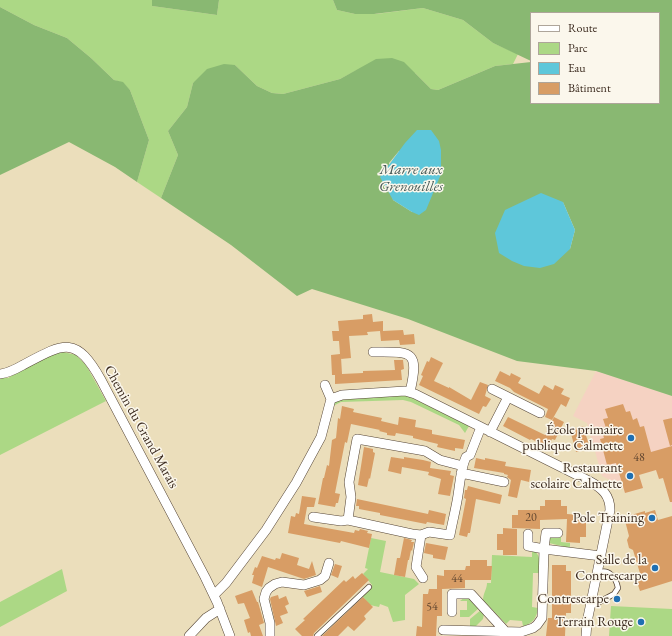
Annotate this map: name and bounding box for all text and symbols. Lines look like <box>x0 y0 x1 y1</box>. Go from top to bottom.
legend <box>530 12 660 104</box>
text: Route <box>568 20 597 36</box>
text: Parc <box>568 40 588 56</box>
text: Eau <box>568 60 586 76</box>
text: Bâtiment <box>568 80 611 96</box>
water label: Marre aux Grenouilles <box>379 161 443 196</box>
street label: Chemin du Grand Marais <box>100 362 182 492</box>
place label: École primaire publique Calmette <box>522 422 623 454</box>
marker: École primaire publique Calmette <box>626 433 636 443</box>
house number: 48 <box>633 451 645 465</box>
place label: Restaurant scolaire Calmette <box>531 460 622 492</box>
marker: Restaurant scolaire Calmette <box>625 471 635 481</box>
place label: Pole Training <box>573 510 644 526</box>
house number: 20 <box>525 511 537 525</box>
marker: Pole Training <box>647 513 657 523</box>
place label: Salle de la Contrescarpe <box>575 552 647 584</box>
marker: Salle de la Contrescarpe <box>650 563 660 573</box>
house number: 44 <box>451 572 463 586</box>
place label: Contrescarpe <box>537 591 609 607</box>
marker: Contrescarpe <box>612 594 622 604</box>
house number: 54 <box>426 600 438 614</box>
place label: Terrain Rouge <box>555 614 633 630</box>
marker: Terrain Rouge <box>636 617 646 627</box>

